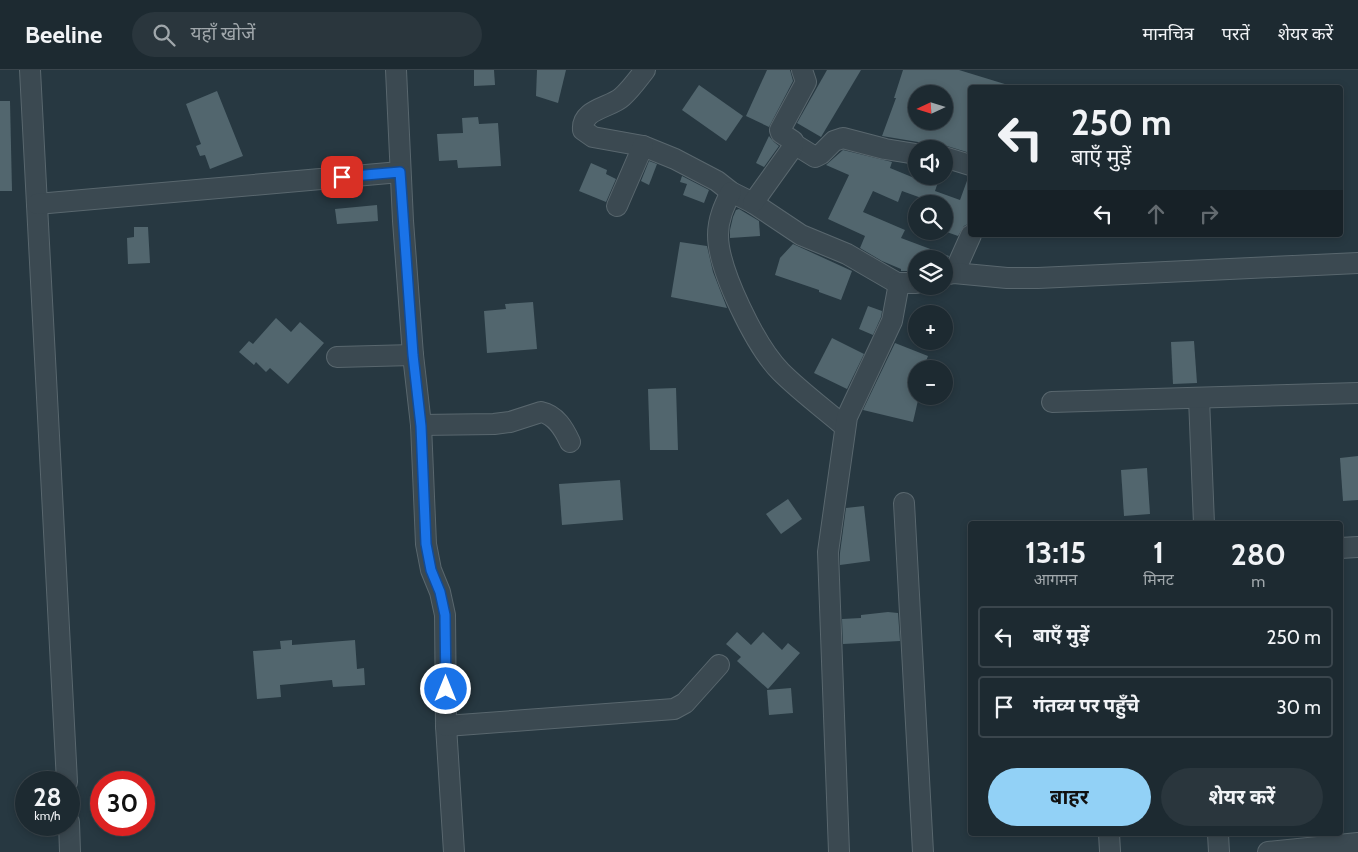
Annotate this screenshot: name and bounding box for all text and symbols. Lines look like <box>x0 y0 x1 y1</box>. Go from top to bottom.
search box <box>132 12 482 57</box>
text: Beeline <box>25 20 102 49</box>
icon: search <box>150 21 178 49</box>
text: यहाँ खोजें <box>190 22 255 45</box>
text: मानचित्र <box>1142 23 1194 45</box>
text: परतें <box>1222 23 1250 45</box>
text: शेयर करें <box>1278 23 1333 45</box>
north arrow <box>908 85 952 130</box>
map controls <box>908 85 953 405</box>
text: 250 m <box>1071 101 1171 144</box>
icon: left <box>988 105 1053 170</box>
button: sound <box>908 140 953 185</box>
text: बाएँ मुड़ें <box>1071 144 1131 171</box>
pin <box>321 156 363 198</box>
icon: arrive <box>328 163 356 191</box>
button: search <box>908 195 953 240</box>
icon: left <box>1089 200 1117 228</box>
icon: ahead <box>1142 200 1170 228</box>
icon: right <box>1195 200 1223 228</box>
button: layers <box>908 250 953 295</box>
button: + <box>908 305 953 350</box>
button: − <box>908 360 953 405</box>
text: 13:15 <box>1025 534 1086 571</box>
text: 1 <box>1153 534 1164 571</box>
text: 280 <box>1231 536 1286 573</box>
text: आगमन <box>1034 570 1077 589</box>
text: मिनट <box>1143 570 1174 589</box>
text: m <box>1251 572 1265 591</box>
icon: left <box>990 623 1018 651</box>
text: बाएँ मुड़ें <box>1033 624 1089 647</box>
text: 250 m <box>1267 626 1321 649</box>
position arrow <box>419 662 471 714</box>
icon: arrive <box>990 693 1018 721</box>
text: गंतव्य पर पहुँचे <box>1033 694 1139 717</box>
text: 30 m <box>1277 696 1321 719</box>
button: बाहर <box>988 768 1151 826</box>
button: शेयर करें <box>1161 768 1323 826</box>
speed limit sign: 30 <box>90 771 155 836</box>
text: 28 <box>33 782 62 812</box>
text: km/h <box>34 808 61 823</box>

